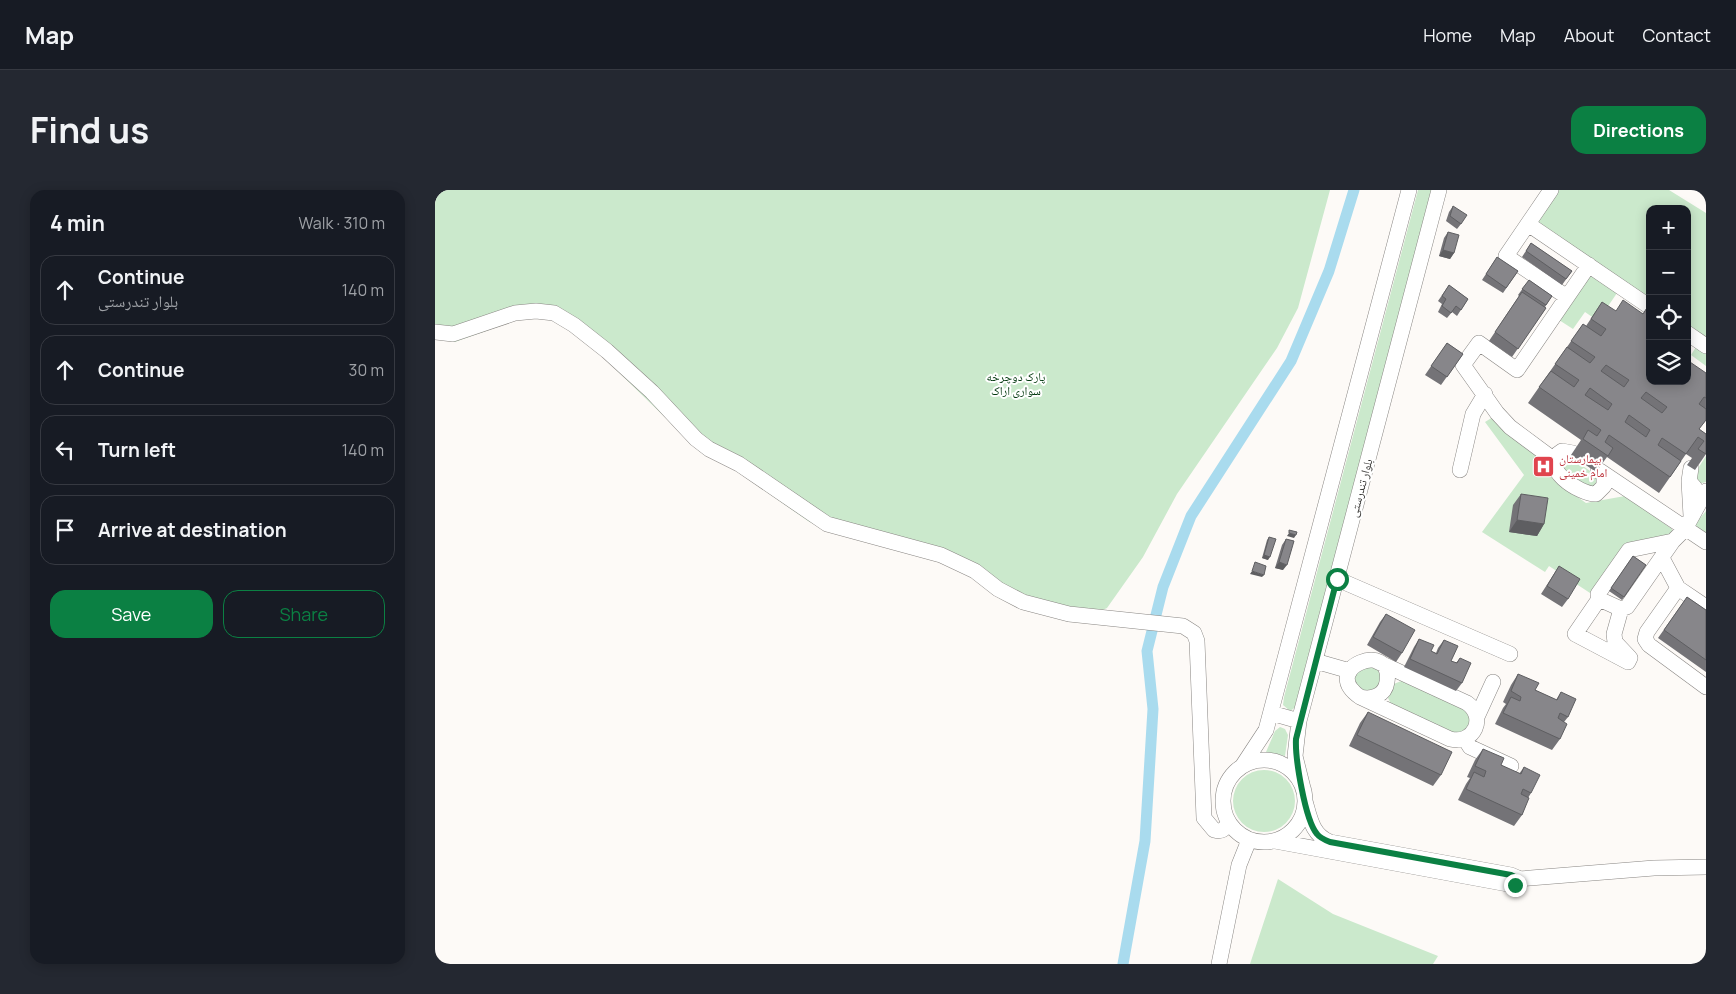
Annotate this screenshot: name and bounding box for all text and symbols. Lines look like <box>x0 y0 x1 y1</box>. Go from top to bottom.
text: Map <box>25 18 74 51</box>
text: Home <box>1423 23 1472 47</box>
text: Map <box>1500 23 1536 47</box>
text: About <box>1564 23 1614 47</box>
text: Contact <box>1642 23 1711 47</box>
text: Find us <box>30 106 149 154</box>
button: Directions <box>1571 106 1706 154</box>
map controls <box>1646 205 1691 385</box>
button: + <box>1646 205 1691 250</box>
text: 4 min <box>50 209 105 237</box>
text: Walk · 310 m <box>299 212 385 234</box>
button: − <box>1646 250 1691 295</box>
text: Continue <box>98 264 184 290</box>
icon: ahead <box>51 276 79 304</box>
text: 140 m <box>342 279 384 301</box>
text: بلوار تندرستی <box>98 290 178 312</box>
button: locate <box>1646 295 1691 340</box>
button: layers <box>1646 340 1691 385</box>
icon: ahead <box>51 356 79 384</box>
text: Continue <box>98 357 184 383</box>
text: 30 m <box>349 359 384 381</box>
park label: پارک دوچرخه سواری اراک <box>987 368 1046 399</box>
icon: left <box>51 436 79 464</box>
text: Turn left <box>98 437 176 463</box>
text: 140 m <box>342 439 384 461</box>
place label: بیمارستان امام خمینی <box>1559 450 1607 481</box>
hospital icon: بیمارستان امام خمینی <box>1531 454 1555 478</box>
street label: بلوار تندرستی <box>1345 457 1377 519</box>
icon: arrive <box>51 516 79 544</box>
text: Arrive at destination <box>98 517 287 543</box>
route start <box>1326 568 1349 591</box>
button: Save <box>50 590 213 638</box>
button: Share <box>223 590 385 638</box>
route end <box>1504 874 1527 897</box>

